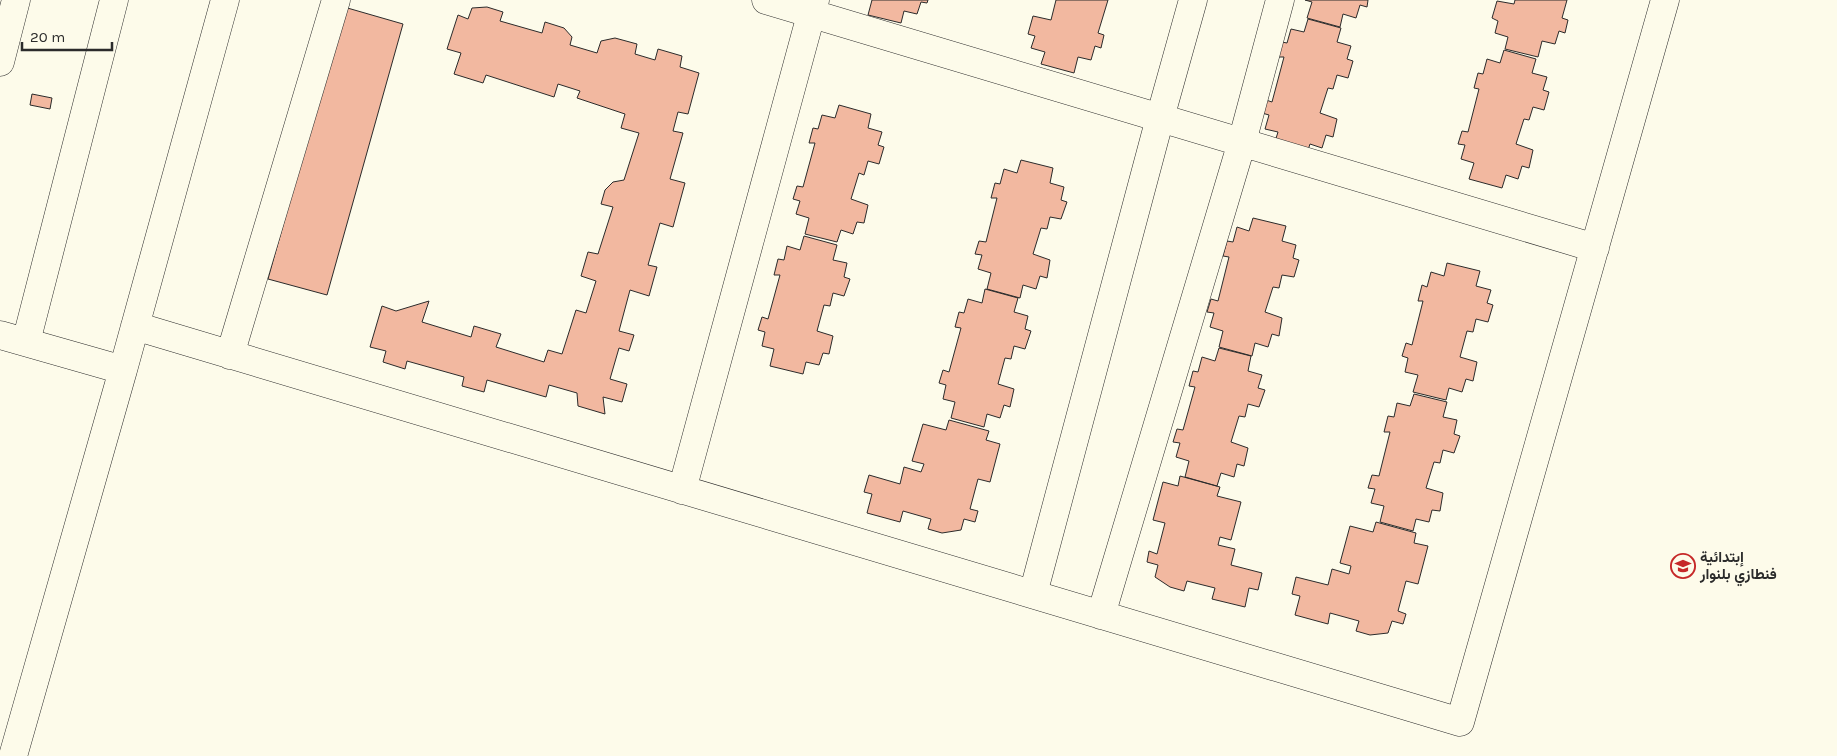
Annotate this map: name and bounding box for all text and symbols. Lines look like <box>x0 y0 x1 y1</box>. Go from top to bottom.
scale bar <box>22 20 112 52</box>
text: 20 m <box>30 28 65 46</box>
place label: إبتدائية فنطازي بلنوار <box>1699 548 1777 587</box>
school or university icon: إبتدائية فنطازي بلنوار <box>1670 553 1696 579</box>

